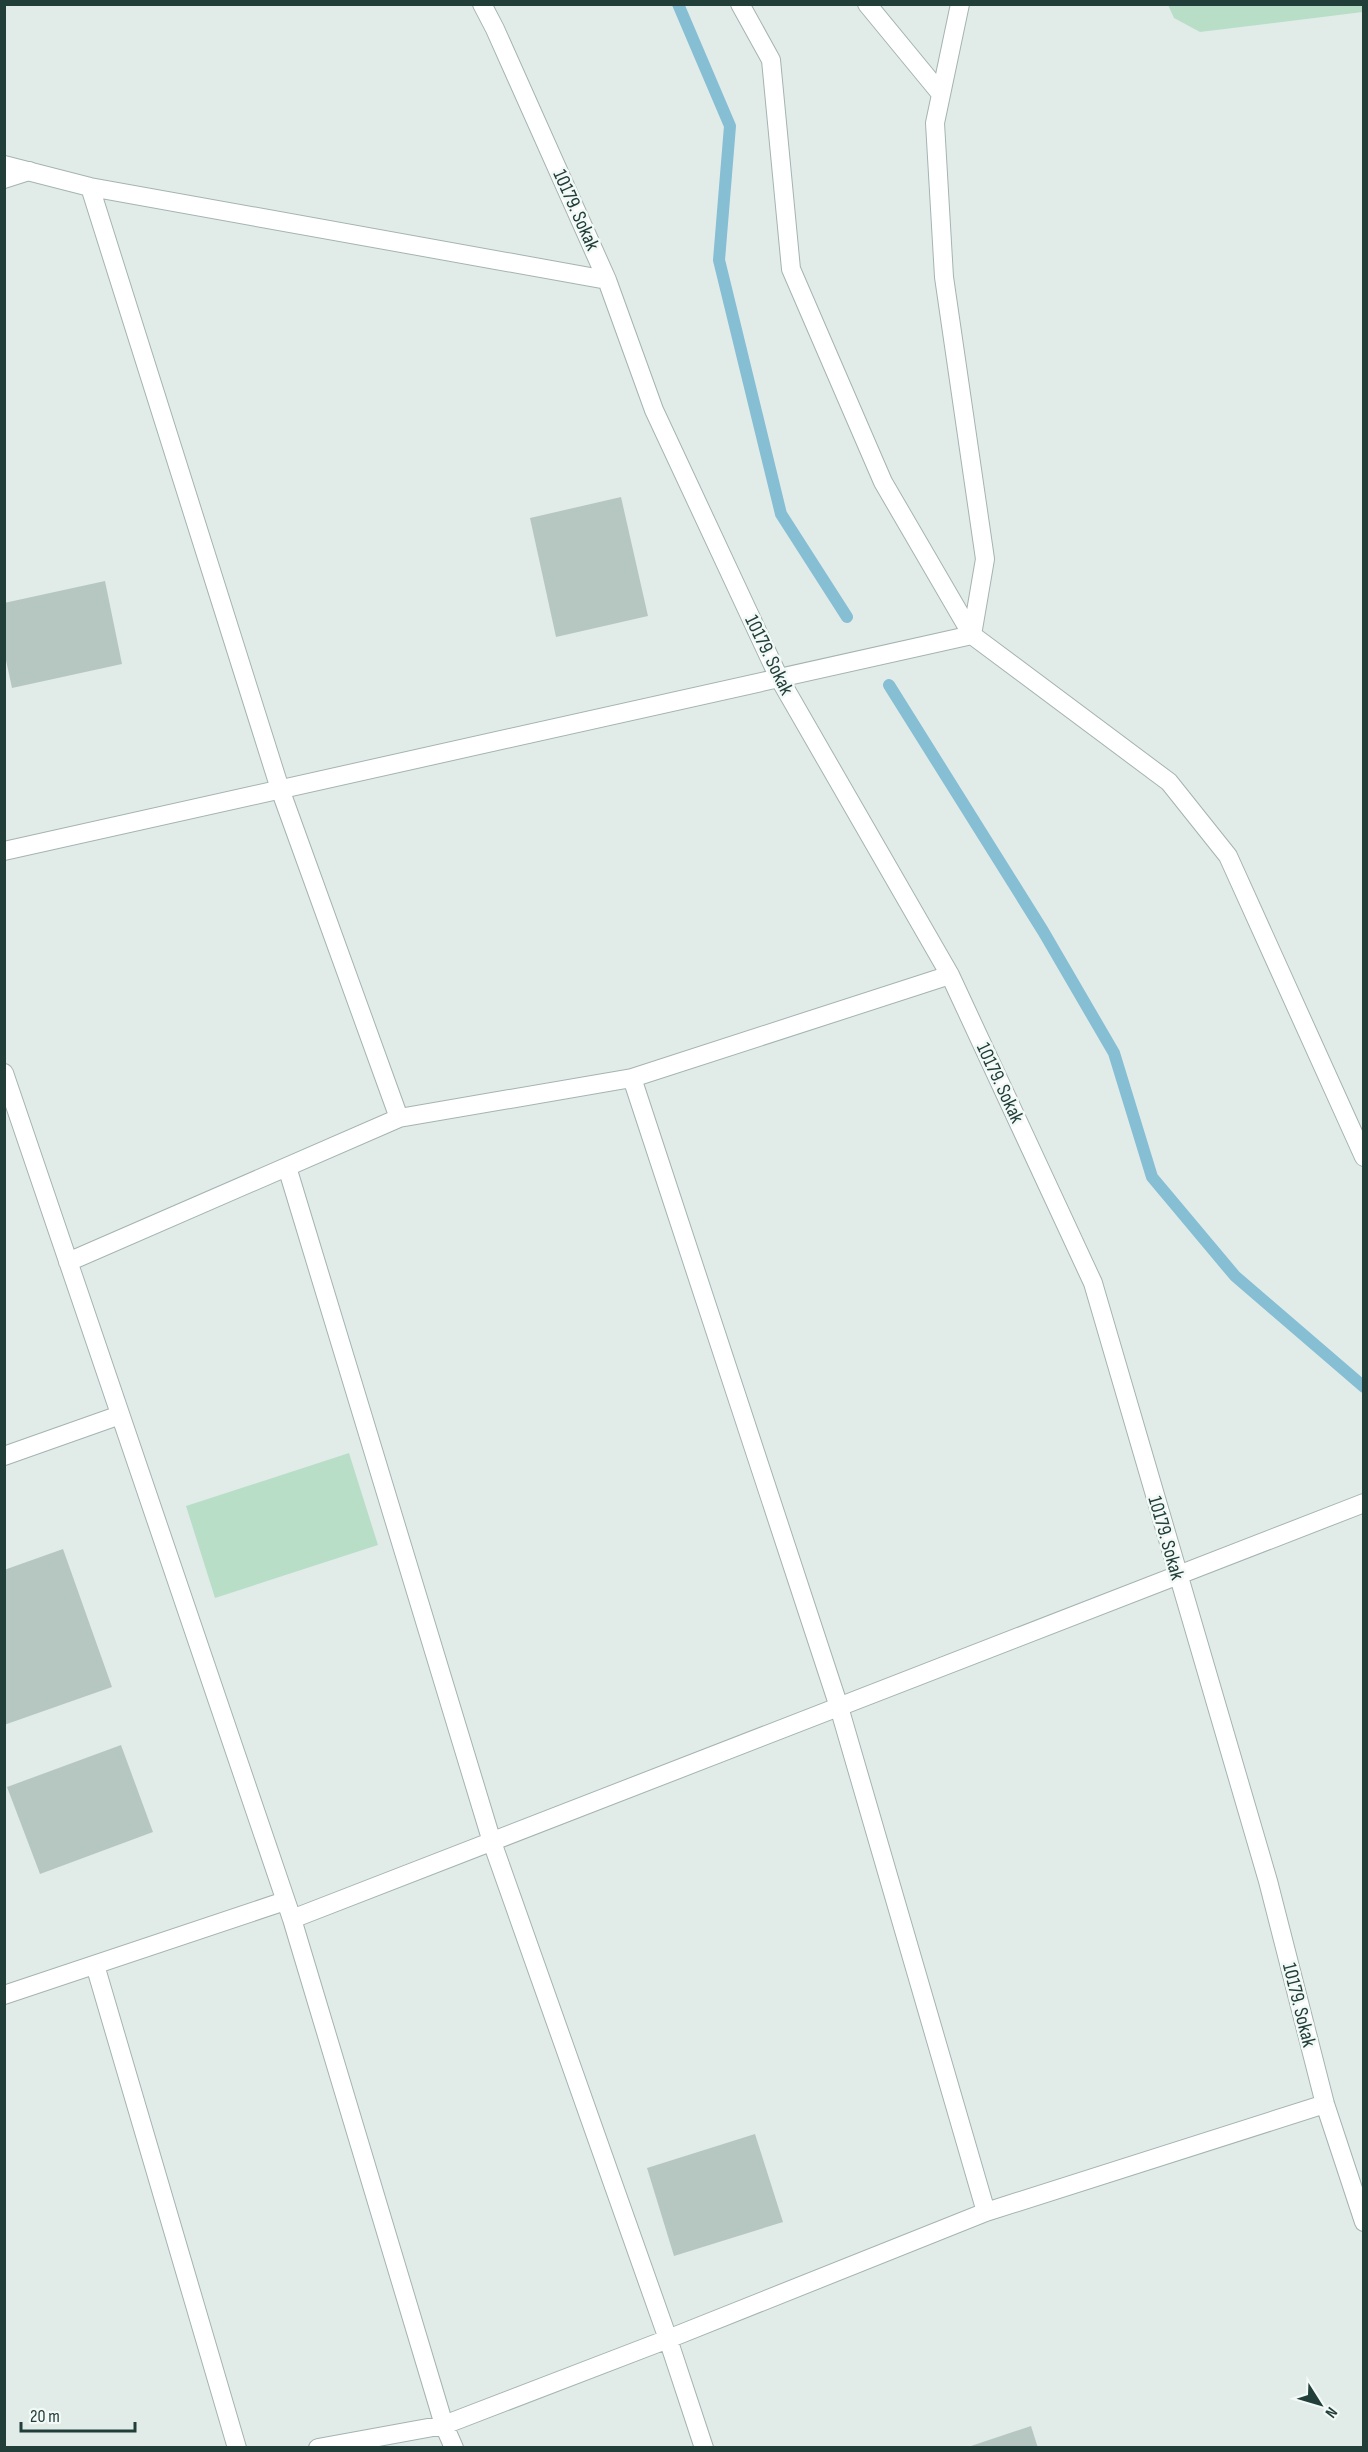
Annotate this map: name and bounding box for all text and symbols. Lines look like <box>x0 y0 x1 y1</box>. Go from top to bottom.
street label: 10179. Sokak <box>548 166 605 255</box>
street label: 10179. Sokak <box>739 611 799 699</box>
street label: 10179. Sokak <box>971 1039 1029 1127</box>
street label: 10179. Sokak <box>1143 1493 1189 1583</box>
street label: 10179. Sokak <box>1277 1960 1321 2050</box>
north arrow <box>1290 2374 1350 2434</box>
scale bar <box>21 2395 135 2433</box>
text: N <box>1321 2403 1341 2421</box>
text: 20 m <box>30 2406 60 2427</box>

